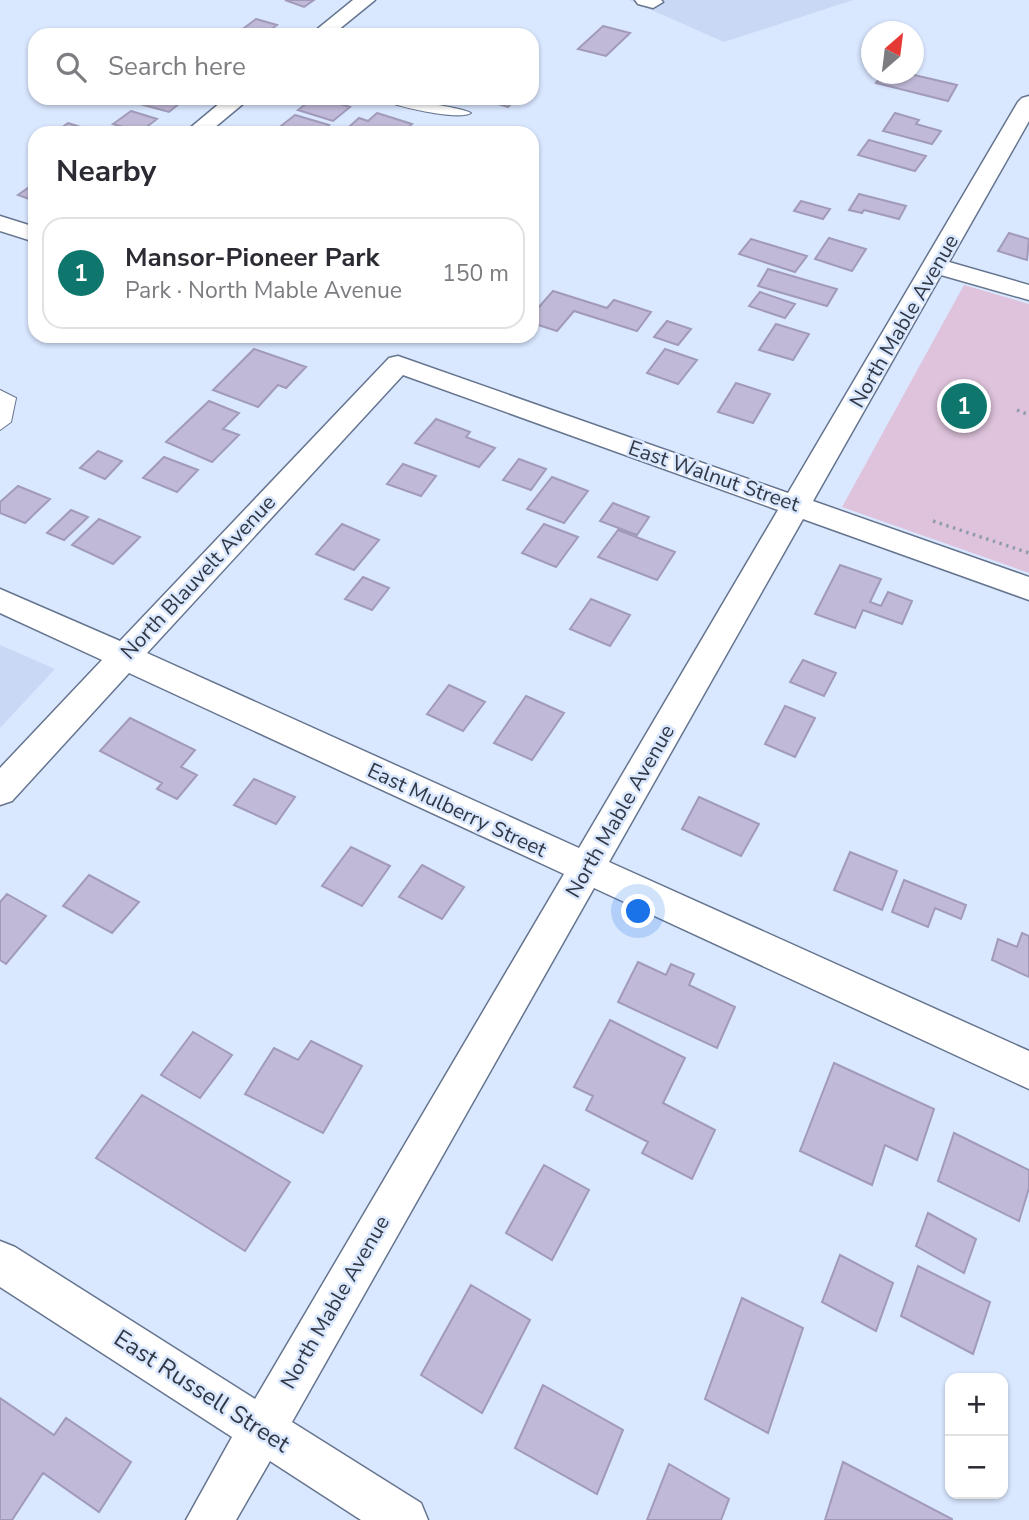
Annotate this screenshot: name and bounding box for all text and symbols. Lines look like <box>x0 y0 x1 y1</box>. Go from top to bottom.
north arrow <box>861 21 924 84</box>
search box <box>28 28 539 105</box>
icon: search <box>52 48 90 86</box>
text: Search here <box>108 49 246 84</box>
text: Nearby <box>56 151 156 192</box>
street label: North Mable Avenue <box>843 229 965 413</box>
text: Mansor-Pioneer Park <box>125 240 380 275</box>
text: 1 <box>74 258 88 289</box>
text: 150 m <box>442 258 509 289</box>
text: Park · North Mable Avenue <box>125 275 402 306</box>
pin: 1 <box>941 380 987 432</box>
street label: East Walnut Street <box>625 434 804 519</box>
street label: North Blauvelt Avenue <box>114 489 282 665</box>
street label: North Mable Avenue <box>559 719 681 903</box>
street label: East Mulberry Street <box>363 756 552 864</box>
your location <box>621 894 655 928</box>
street label: North Mable Avenue <box>274 1210 396 1394</box>
street label: East Russell Street <box>108 1322 297 1460</box>
map controls <box>945 1373 1008 1499</box>
button: + <box>945 1373 1008 1436</box>
button: − <box>945 1436 1008 1499</box>

